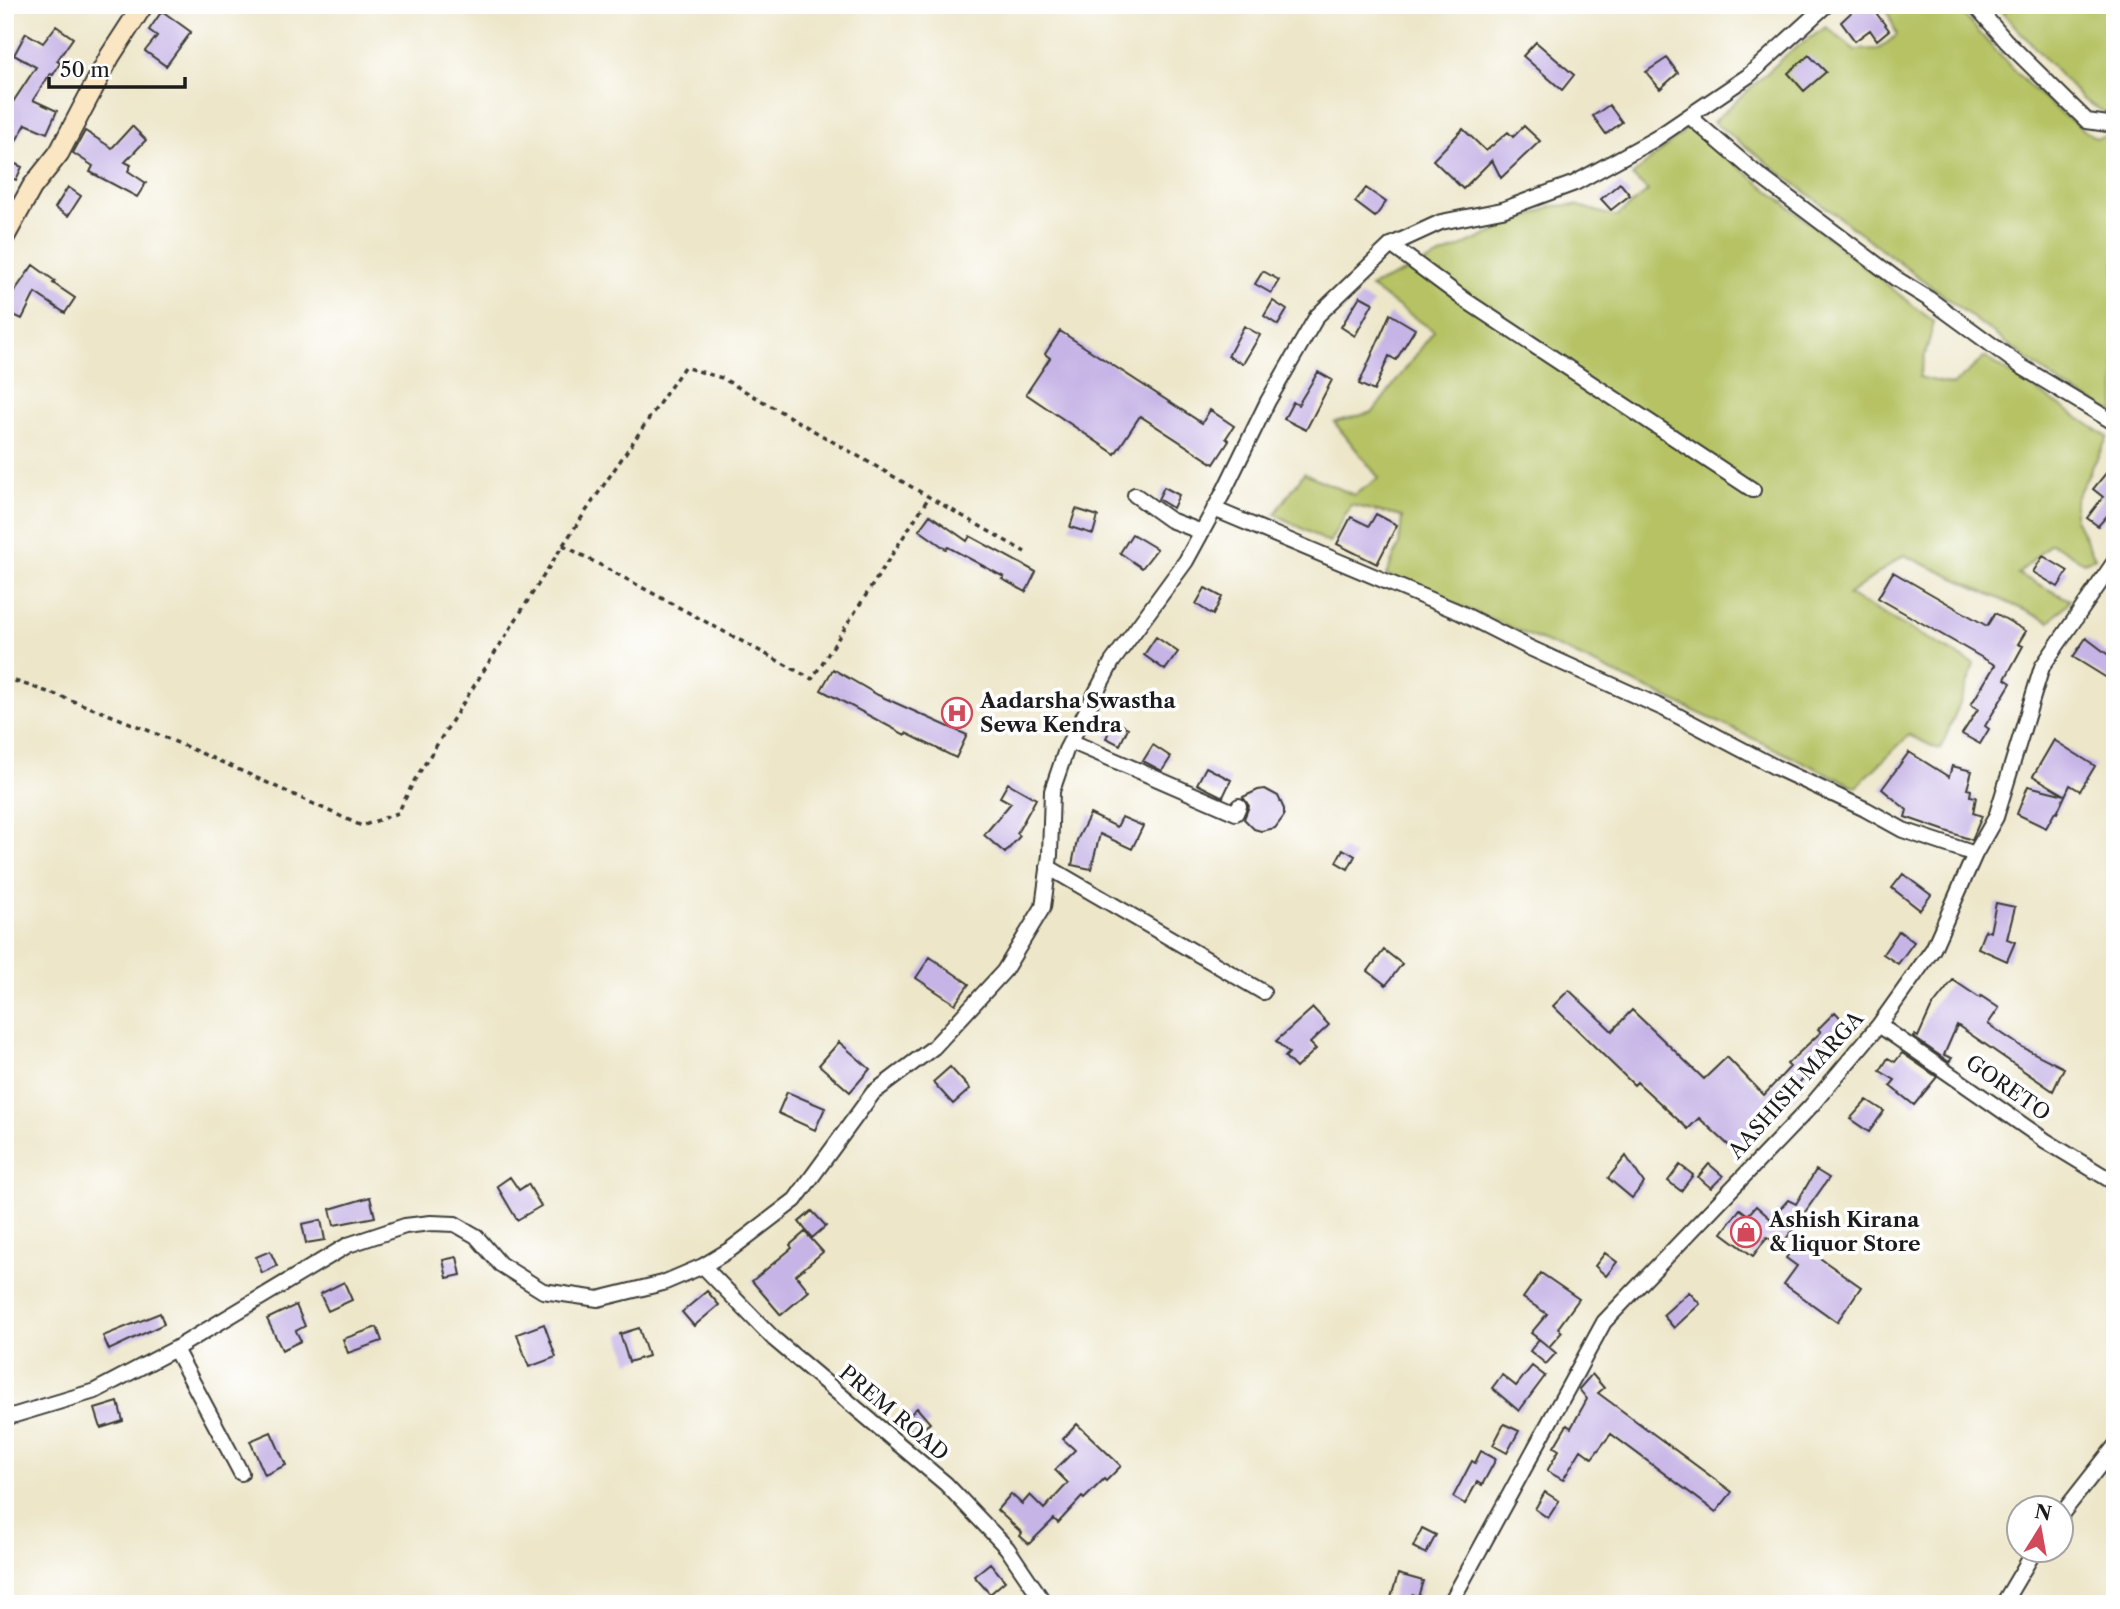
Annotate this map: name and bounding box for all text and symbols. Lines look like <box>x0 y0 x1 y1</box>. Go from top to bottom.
scale bar <box>49 46 186 90</box>
text: 50 m <box>60 57 110 82</box>
place label: Aadarsha Swastha Sewa Kendra <box>979 688 1176 737</box>
hospital icon: Aadarsha Swastha Sewa Kendra <box>940 696 974 730</box>
street label: AASHISH MARGA <box>1722 1005 1869 1164</box>
street label: GORETO <box>1961 1049 2055 1126</box>
place label: Ashish Kirana & liquor Store <box>1768 1207 1920 1256</box>
shop icon: Ashish Kirana & liquor Store <box>1729 1215 1763 1249</box>
street label: PREM ROAD <box>835 1360 954 1466</box>
north arrow <box>2004 1494 2074 1564</box>
text: N <box>2033 1500 2053 1526</box>

